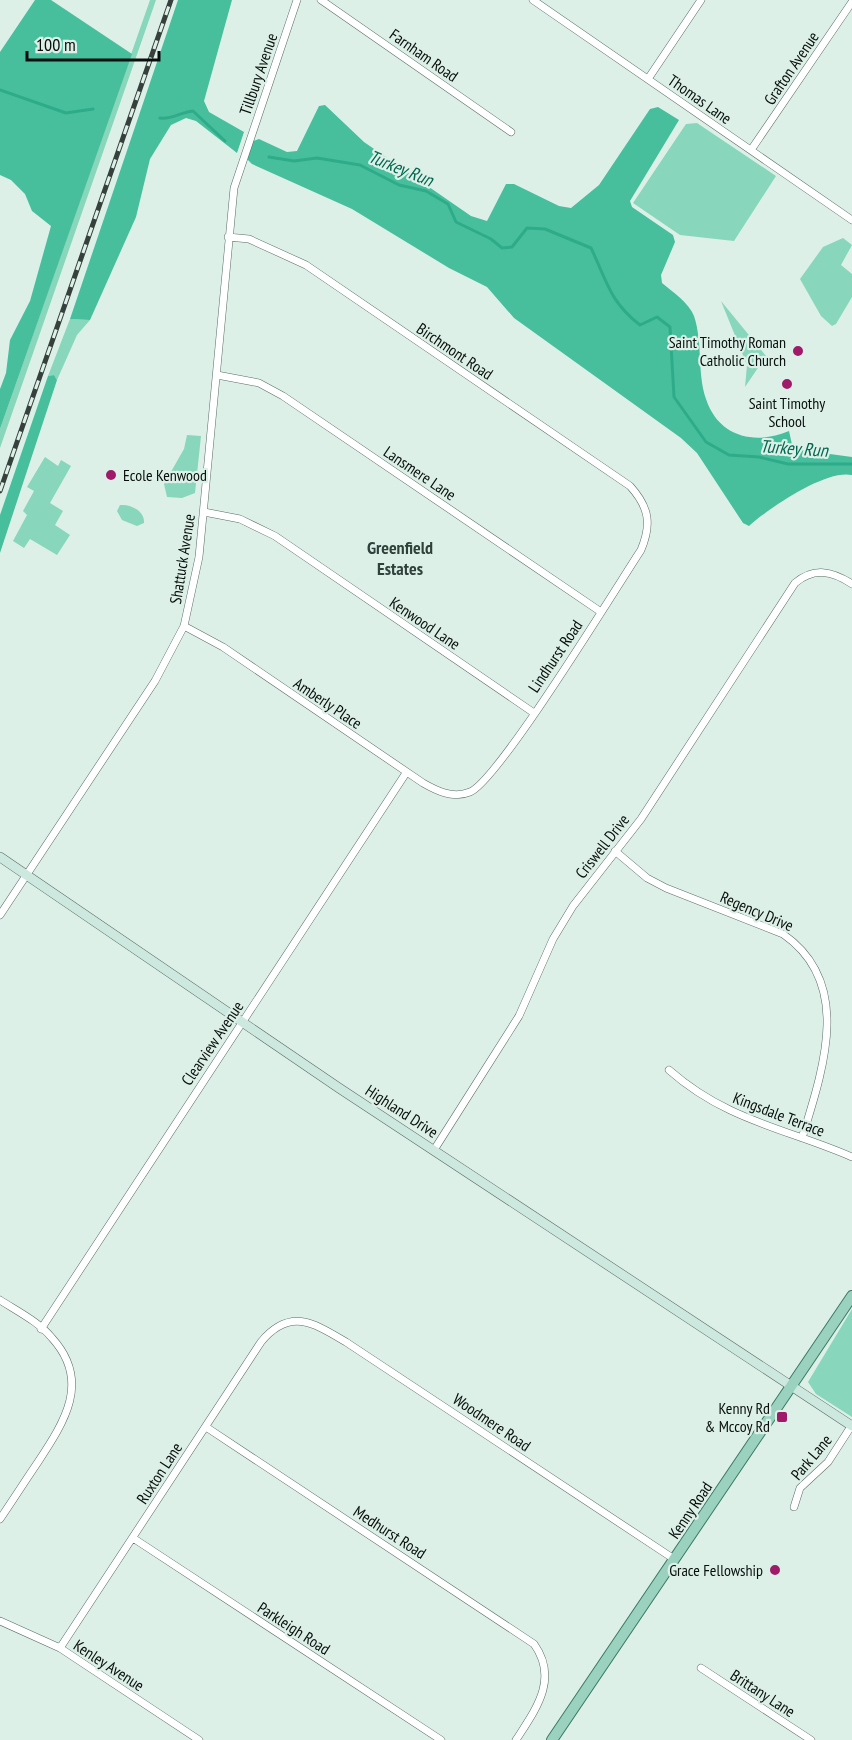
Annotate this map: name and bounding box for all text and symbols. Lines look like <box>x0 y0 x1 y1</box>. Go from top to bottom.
scale bar <box>27 24 159 62</box>
street label: Farnham Road <box>386 24 462 86</box>
street label: Grafton Avenue <box>759 27 823 109</box>
street label: Tillbury Avenue <box>235 30 281 118</box>
text: 100 m <box>36 33 76 56</box>
street label: Thomas Lane <box>664 70 736 128</box>
water label: Turkey Run <box>365 145 438 192</box>
street label: Birchmont Road <box>413 318 497 384</box>
place label: Saint Timothy Roman Catholic Church <box>669 332 786 370</box>
marker: Saint Timothy Roman Catholic Church <box>791 344 805 358</box>
marker: Saint Timothy School <box>780 377 794 391</box>
place label: Saint Timothy School <box>749 393 825 431</box>
water label: Turkey Run <box>759 434 830 462</box>
street label: Lansmere Lane <box>380 441 460 505</box>
place label: Ecole Kenwood <box>123 465 207 485</box>
marker: Ecole Kenwood <box>104 468 118 482</box>
street label: Shattuck Avenue <box>165 513 199 605</box>
district label: Greenfield Estates <box>367 536 433 580</box>
street label: Kenwood Lane <box>386 592 464 654</box>
street label: Lindhurst Road <box>524 616 587 696</box>
street label: Amberly Place <box>290 673 366 733</box>
street label: Criswell Drive <box>571 810 633 882</box>
street label: Regency Drive <box>717 887 797 935</box>
street label: Clearview Avenue <box>177 997 247 1089</box>
street label: Highland Drive <box>362 1080 442 1142</box>
street label: Kingsdale Terrace <box>730 1087 828 1141</box>
street label: Woodmere Road <box>449 1389 535 1455</box>
place label: Kenny Rd & Mccoy Rd <box>705 1398 770 1436</box>
marker: Kenny Rd & Mccoy Rd <box>775 1410 789 1424</box>
street label: Park Lane <box>786 1430 836 1484</box>
street label: Ruxton Lane <box>132 1439 186 1507</box>
street label: Kenny Road <box>664 1478 716 1542</box>
street label: Medhurst Road <box>350 1501 430 1563</box>
place label: Grace Fellowship <box>669 1560 763 1580</box>
marker: Grace Fellowship <box>768 1563 782 1577</box>
street label: Parkleigh Road <box>254 1597 334 1659</box>
street label: Kenley Avenue <box>70 1635 148 1695</box>
street label: Brittany Lane <box>727 1665 799 1721</box>

